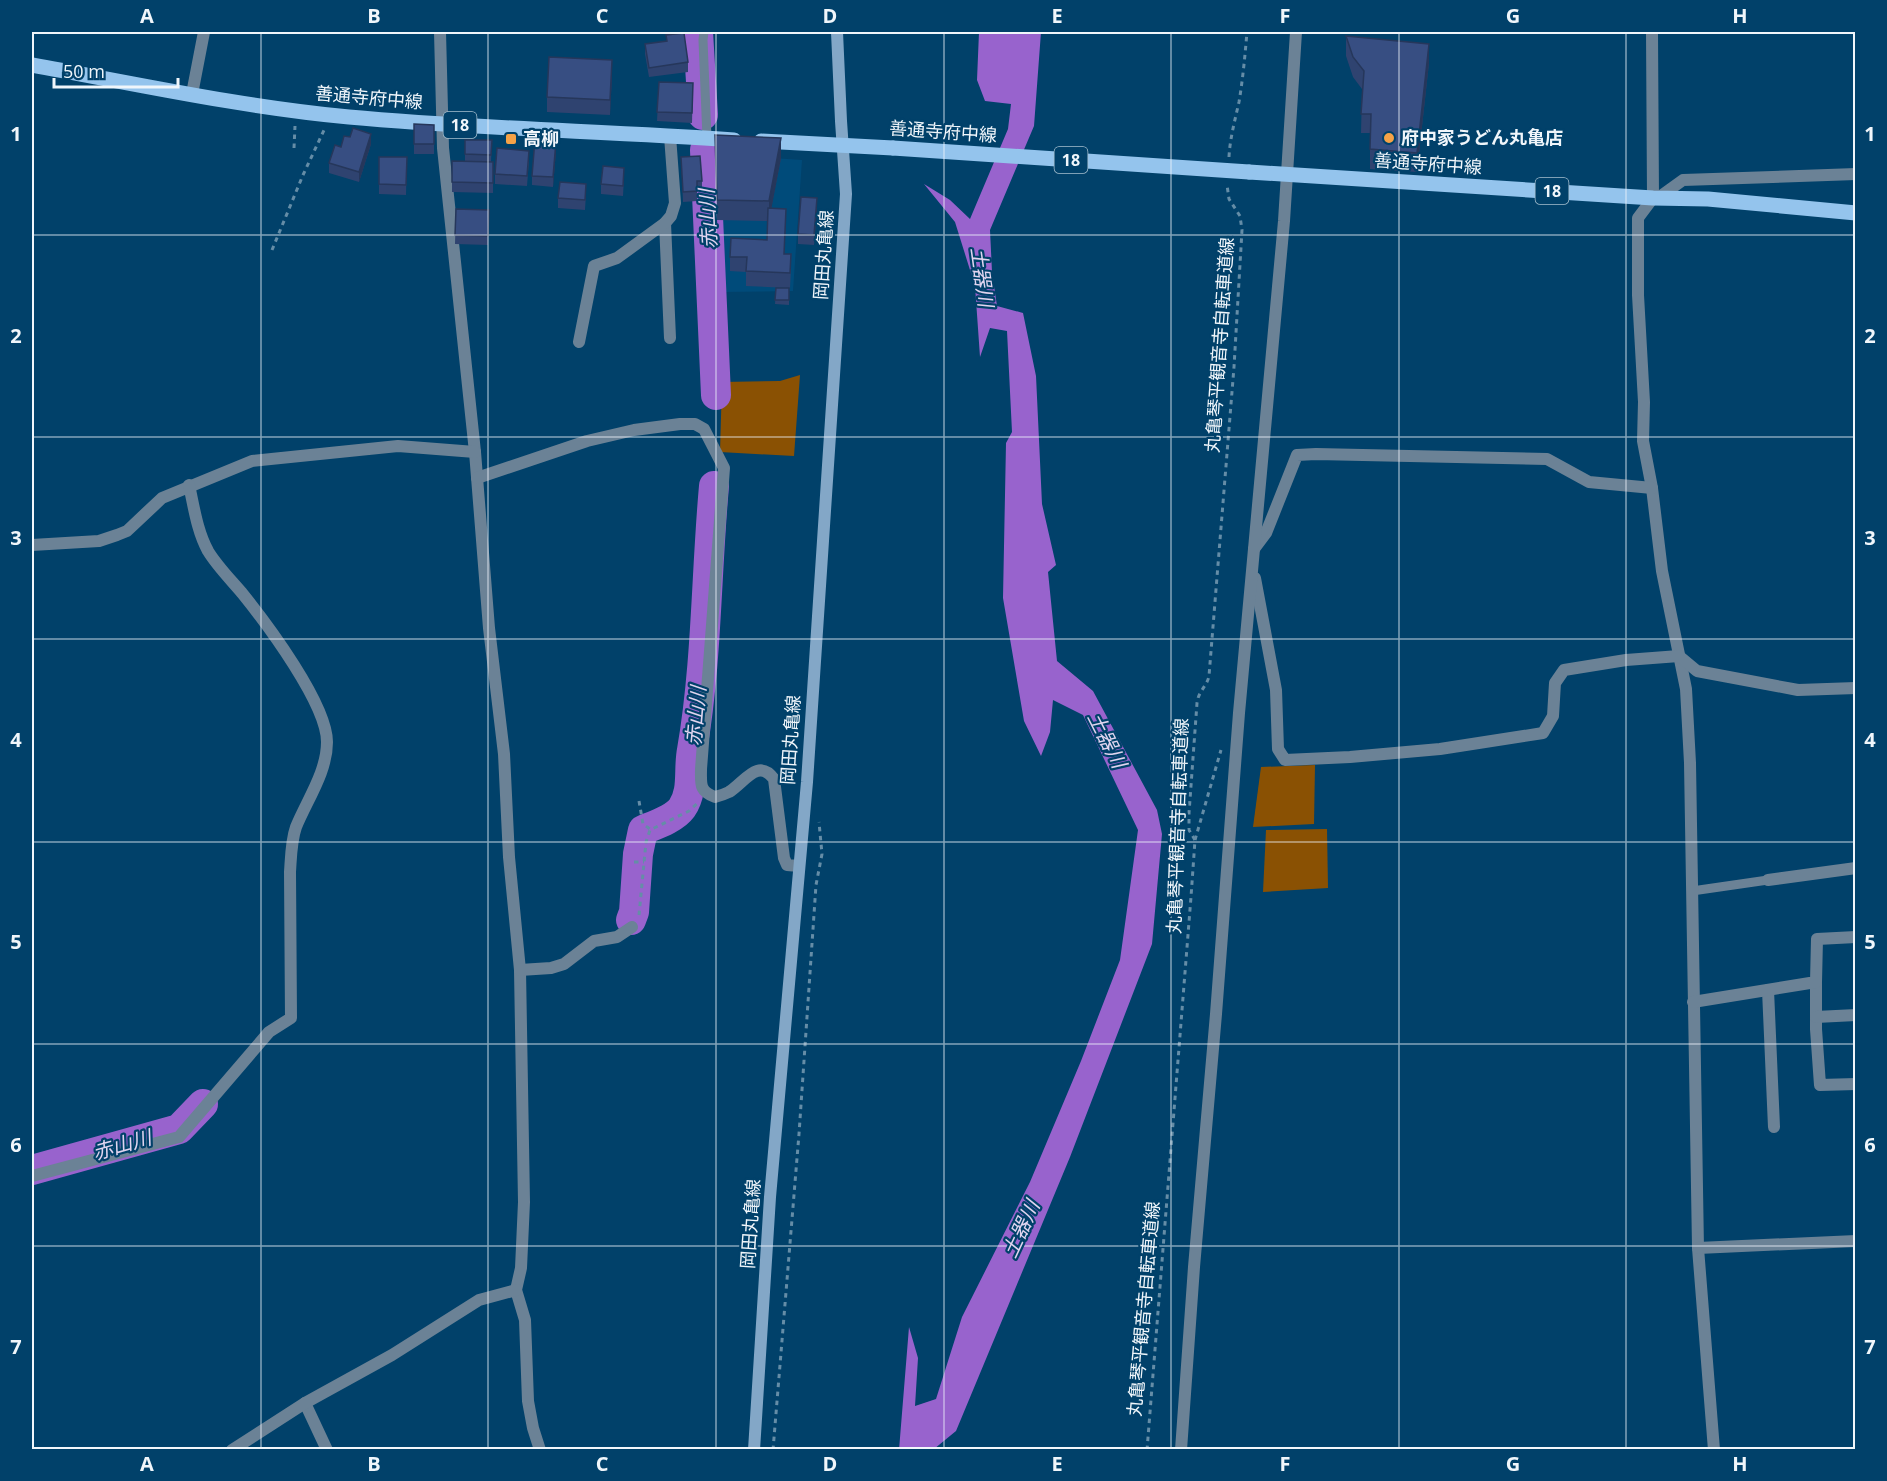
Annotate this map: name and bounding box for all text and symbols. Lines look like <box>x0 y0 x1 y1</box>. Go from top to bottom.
text: A <box>140 2 154 29</box>
text: B <box>367 2 381 29</box>
text: C <box>596 2 609 29</box>
text: D <box>823 2 837 29</box>
text: E <box>1051 2 1063 29</box>
text: F <box>1280 2 1290 29</box>
text: G <box>1506 2 1520 29</box>
text: H <box>1732 2 1748 29</box>
scale bar <box>54 51 178 89</box>
text: 50 m <box>63 59 105 83</box>
street label: 善通寺府中線 <box>314 80 424 114</box>
road number: 18 <box>444 112 476 138</box>
street label: 善通寺府中線 <box>888 115 998 147</box>
text: 1 <box>10 120 22 147</box>
text: 1 <box>1864 120 1876 147</box>
place label: 府中家うどん丸亀店 <box>1401 125 1563 149</box>
place label: 高柳 <box>523 126 559 150</box>
marker: 府中家うどん丸亀店 <box>1382 131 1396 145</box>
marker: 高柳 <box>504 132 518 146</box>
road number: 18 <box>1054 147 1088 173</box>
street label: 善通寺府中線 <box>1373 147 1483 179</box>
road number: 18 <box>1536 178 1568 204</box>
water label: 赤山川 <box>692 186 723 250</box>
street label: 岡田丸亀線 <box>808 209 838 301</box>
street label: 丸亀琴平観音寺自転車道線 <box>1199 236 1239 454</box>
water label: 土器川 <box>965 245 1000 310</box>
text: 2 <box>10 322 22 349</box>
text: 2 <box>1864 322 1876 349</box>
text: 3 <box>10 524 22 551</box>
text: 3 <box>1864 524 1876 551</box>
water label: 赤山川 <box>679 683 712 747</box>
street label: 岡田丸亀線 <box>775 694 805 786</box>
water label: 土器川 <box>1082 707 1134 774</box>
street label: 丸亀琴平観音寺自転車道線 <box>1161 718 1193 934</box>
text: 4 <box>10 726 22 753</box>
text: 4 <box>1864 726 1876 753</box>
text: 5 <box>10 928 22 955</box>
text: 5 <box>1864 928 1876 955</box>
water label: 赤山川 <box>89 1123 156 1166</box>
text: 6 <box>10 1131 22 1158</box>
text: 6 <box>1864 1131 1876 1158</box>
street label: 岡田丸亀線 <box>735 1178 765 1270</box>
water label: 土器川 <box>996 1194 1046 1262</box>
street label: 丸亀琴平観音寺自転車道線 <box>1122 1200 1164 1418</box>
text: 7 <box>10 1333 22 1360</box>
text: 7 <box>1864 1333 1876 1360</box>
text: A <box>140 1450 154 1477</box>
text: B <box>367 1450 381 1477</box>
text: C <box>596 1450 609 1477</box>
text: D <box>823 1450 837 1477</box>
text: E <box>1051 1450 1063 1477</box>
text: F <box>1280 1450 1290 1477</box>
text: G <box>1506 1450 1520 1477</box>
text: H <box>1732 1450 1748 1477</box>

